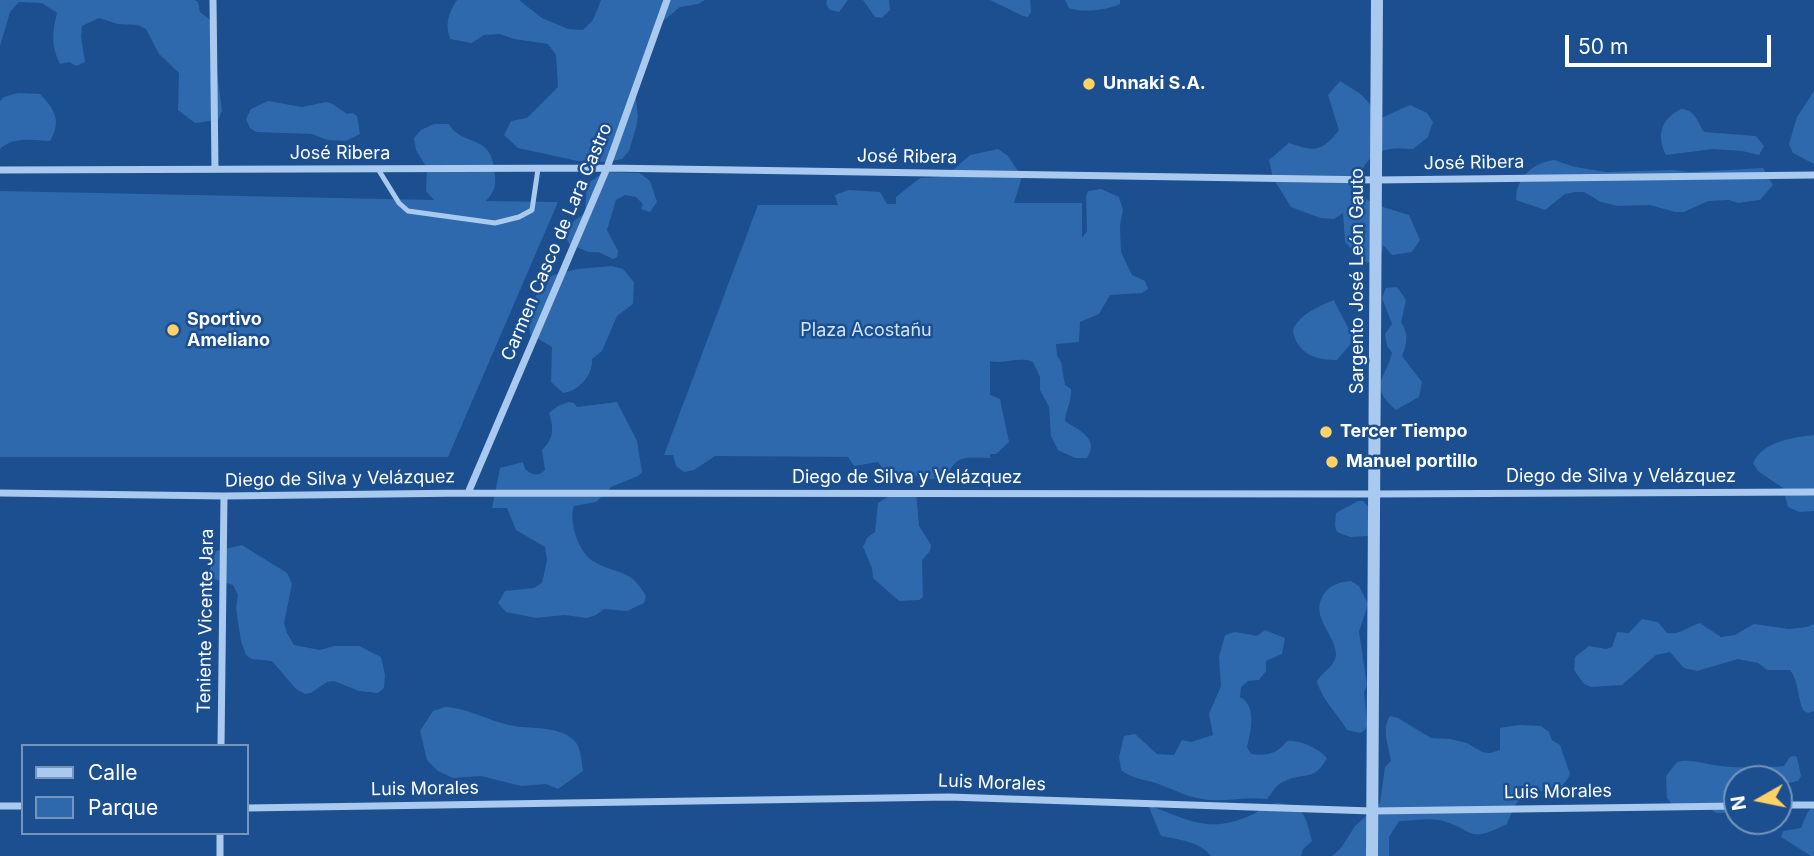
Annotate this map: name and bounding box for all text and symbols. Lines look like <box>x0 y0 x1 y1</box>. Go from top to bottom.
scale bar <box>1569 21 1776 65</box>
text: 50 m <box>1578 34 1628 59</box>
place label: Unnaki S.A. <box>1103 73 1206 95</box>
marker: Unnaki S.A. <box>1081 76 1097 92</box>
street label: Carmen Casco de Lara Castro <box>497 120 617 364</box>
street label: José Ribera <box>290 143 390 165</box>
street label: José Ribera <box>857 145 957 169</box>
street label: José Ribera <box>1424 151 1524 175</box>
street label: Sargento José León Gauto <box>1347 168 1369 394</box>
place label: Sportivo Ameliano <box>187 309 270 352</box>
park label: Plaza Acostañu <box>800 320 932 342</box>
marker: Sportivo Ameliano <box>165 322 181 338</box>
place label: Tercer Tiempo <box>1340 421 1468 443</box>
marker: Tercer Tiempo <box>1318 424 1334 440</box>
place label: Manuel portillo <box>1346 451 1478 473</box>
marker: Manuel portillo <box>1324 454 1340 470</box>
street label: Diego de Silva y Velázquez <box>225 466 455 492</box>
street label: Diego de Silva y Velázquez <box>1506 466 1736 488</box>
street label: Diego de Silva y Velázquez <box>792 467 1022 489</box>
street label: Teniente Vicente Jara <box>194 528 218 714</box>
legend <box>21 744 248 835</box>
text: Calle <box>88 760 138 785</box>
north arrow <box>1723 765 1793 835</box>
street label: Luis Morales <box>938 770 1046 796</box>
street label: Luis Morales <box>371 777 479 801</box>
street label: Luis Morales <box>1504 780 1612 804</box>
text: N <box>1726 794 1751 812</box>
text: Parque <box>88 795 158 820</box>

